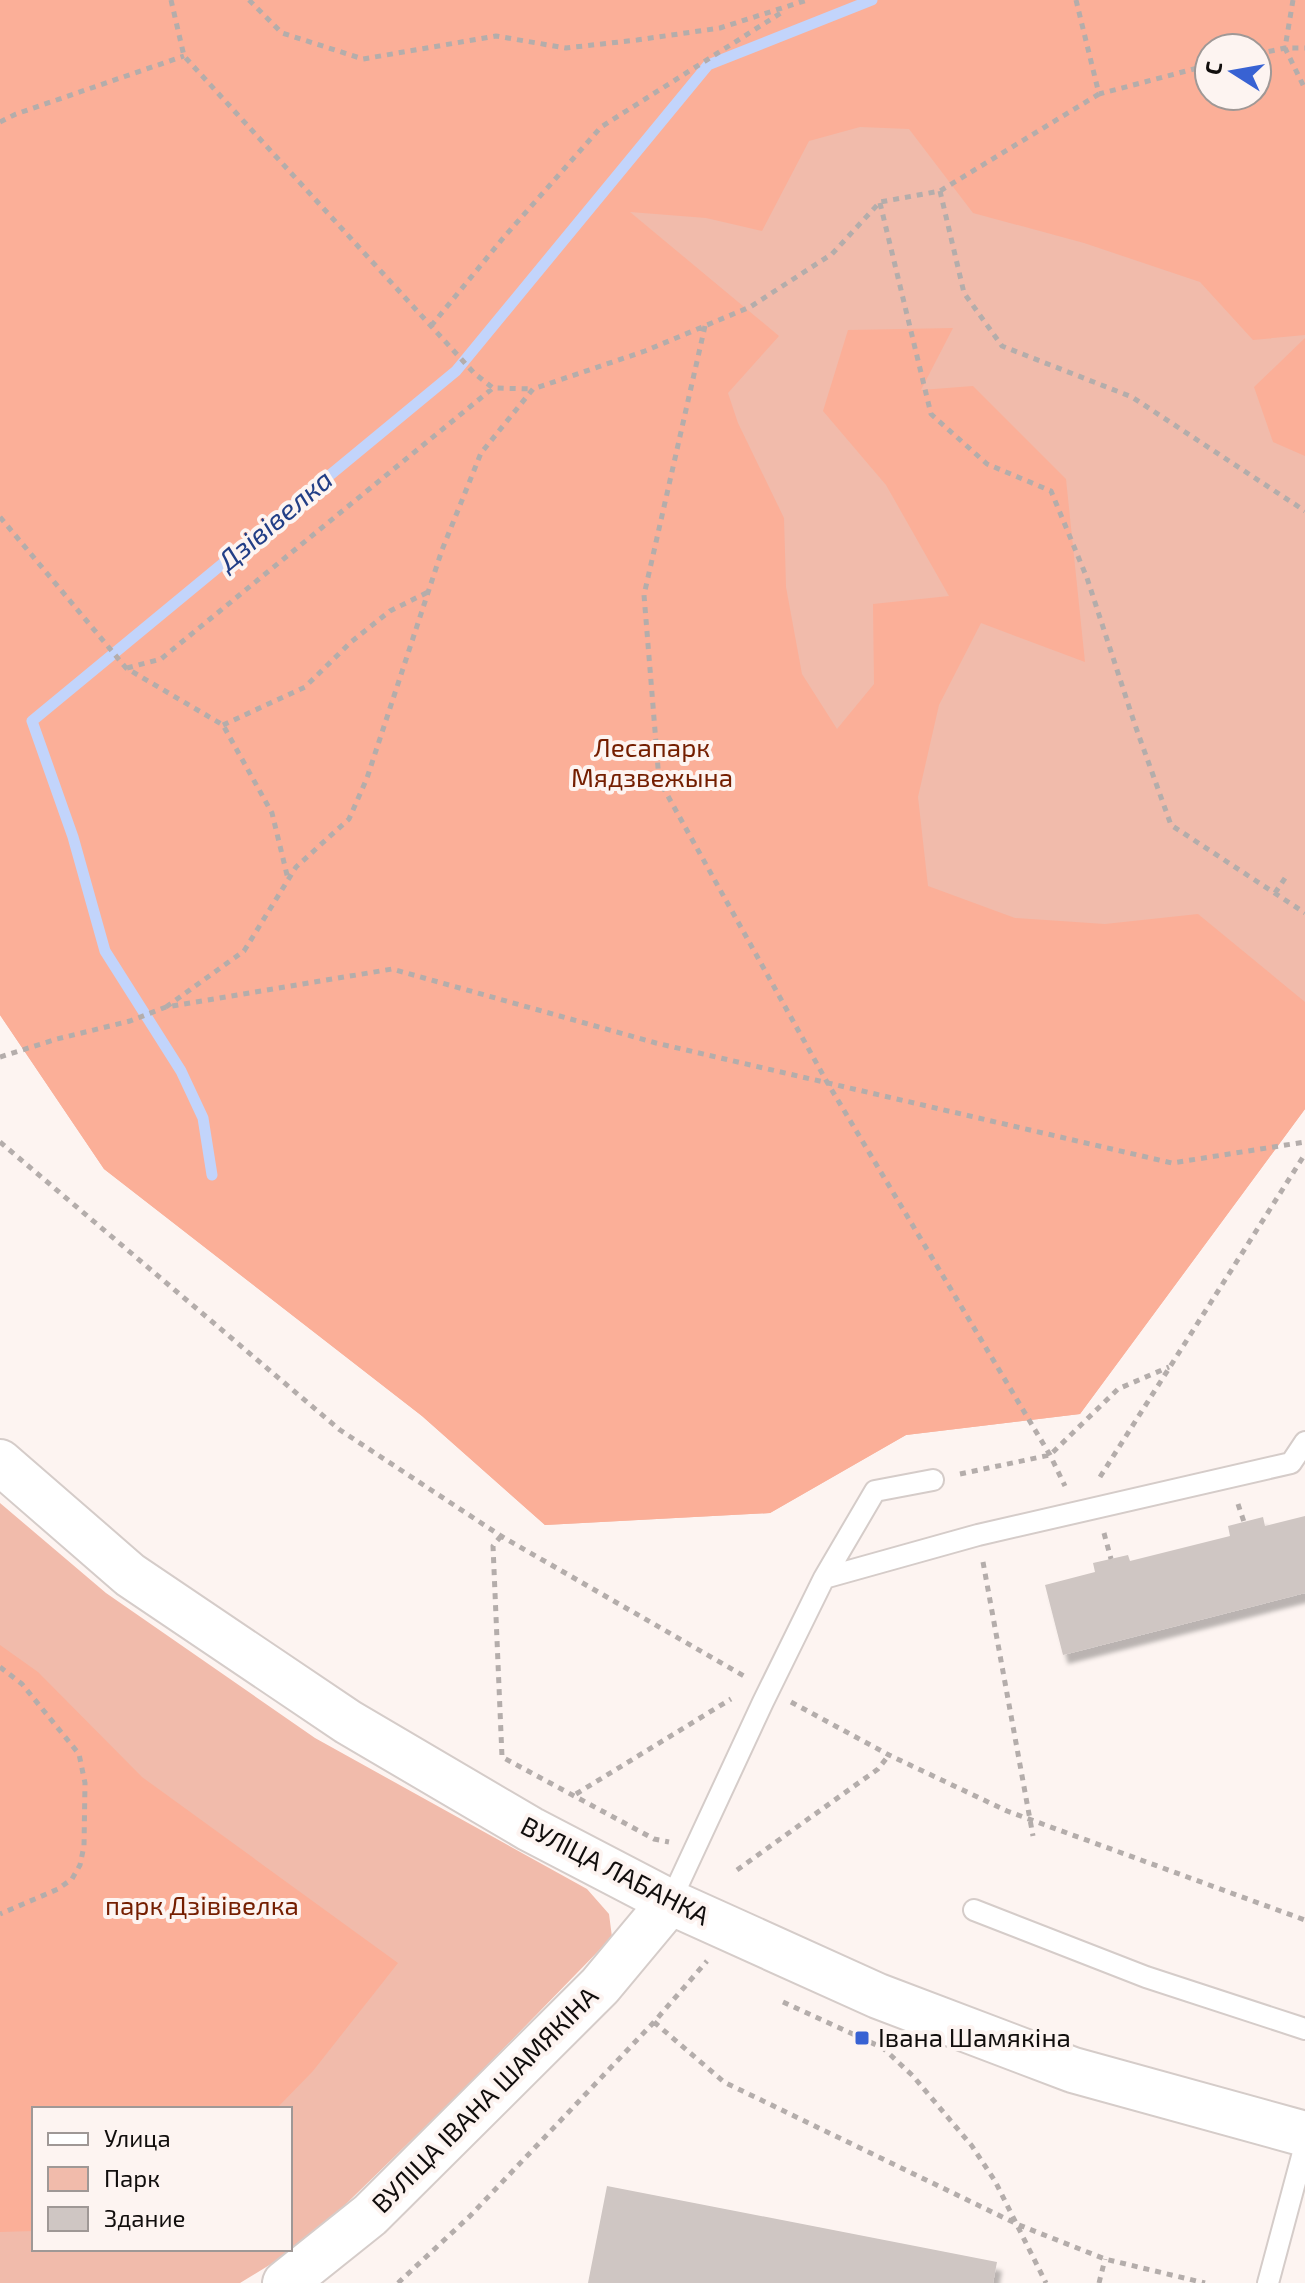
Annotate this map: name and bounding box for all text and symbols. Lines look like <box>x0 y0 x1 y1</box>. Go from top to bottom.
north arrow <box>1193 32 1273 112</box>
text: С <box>1198 59 1226 77</box>
water label: Дзівівелка <box>208 461 339 578</box>
park label: Лесапарк Мядзвежына <box>571 731 733 792</box>
street label: ВУЛІЦА ЛАБАНКА <box>516 1809 715 1931</box>
park label: парк Дзівівелка <box>105 1889 299 1920</box>
street label: ВУЛІЦА ІВАНА ШАМЯКІНА <box>365 1980 603 2218</box>
place label: Івана Шамякіна <box>878 2021 1071 2052</box>
marker: Івана Шамякіна <box>853 2029 871 2047</box>
legend <box>32 2107 292 2251</box>
text: Улица <box>104 2123 171 2152</box>
text: Парк <box>104 2163 160 2192</box>
text: Здание <box>104 2203 186 2232</box>

